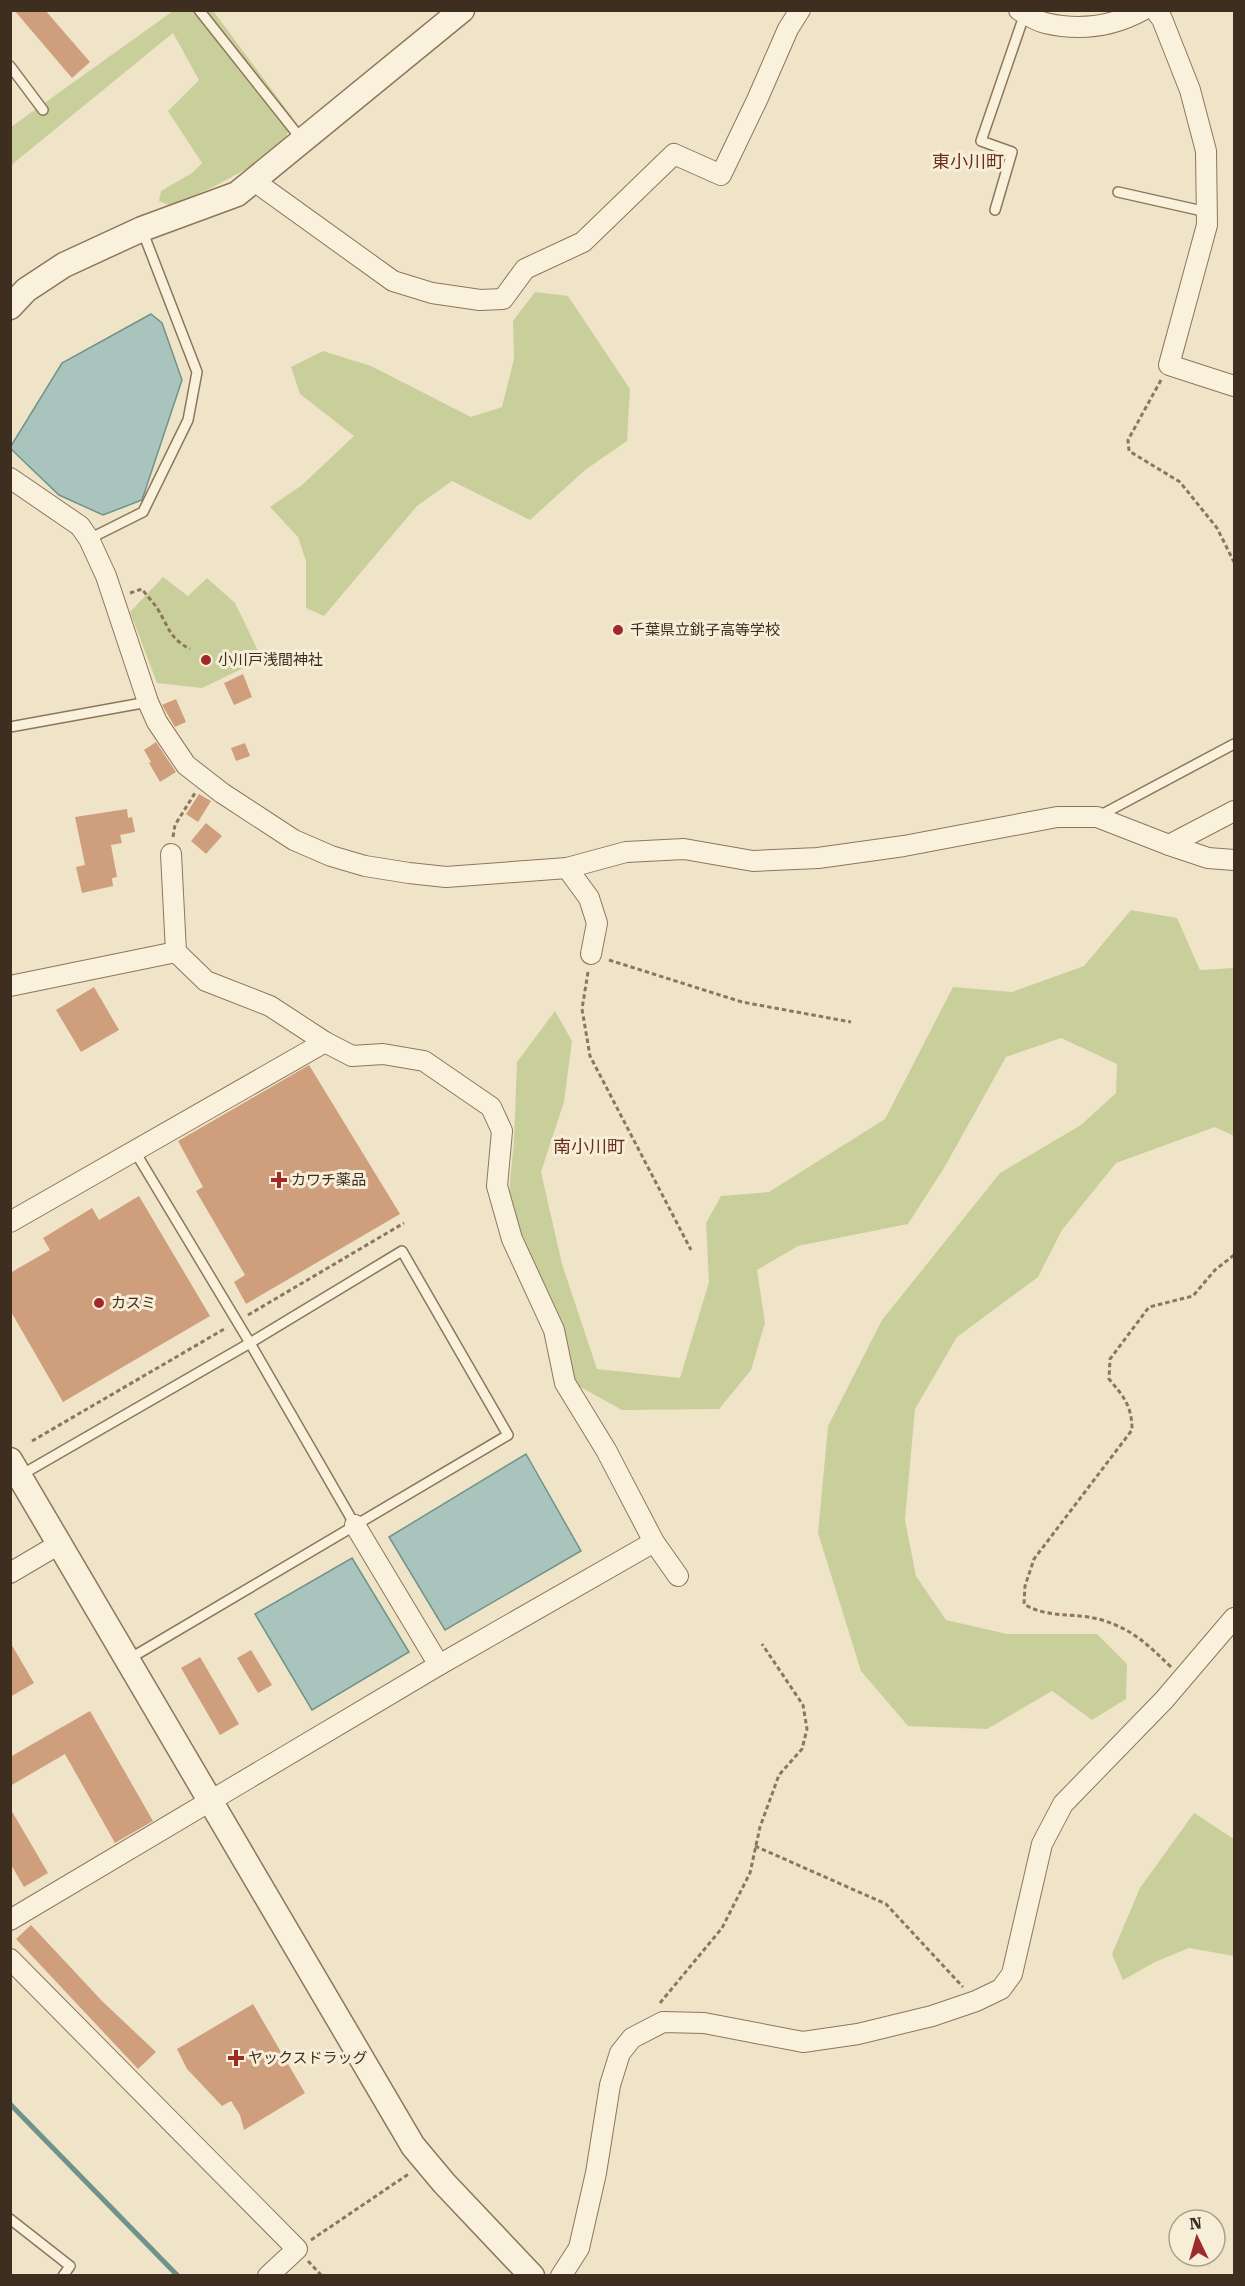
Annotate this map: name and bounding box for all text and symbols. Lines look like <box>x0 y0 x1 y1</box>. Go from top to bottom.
district label: 東小川町 <box>932 151 1004 172</box>
place label: 千葉県立銚子高等学校 <box>630 621 780 639</box>
marker: 千葉県立銚子高等学校 <box>611 623 625 637</box>
place label: 小川戸浅間神社 <box>218 651 323 669</box>
marker: 小川戸浅間神社 <box>199 653 213 667</box>
district label: 南小川町 <box>553 1136 625 1157</box>
place label: カワチ薬品 <box>291 1171 366 1189</box>
marker: カワチ薬品 <box>272 1173 286 1187</box>
place label: カスミ <box>111 1294 156 1312</box>
marker: カスミ <box>92 1296 106 1310</box>
place label: ヤックスドラッグ <box>248 2049 368 2067</box>
marker: ヤックスドラッグ <box>229 2051 243 2065</box>
north arrow <box>1167 2208 1227 2268</box>
text: N <box>1189 2214 1203 2234</box>

